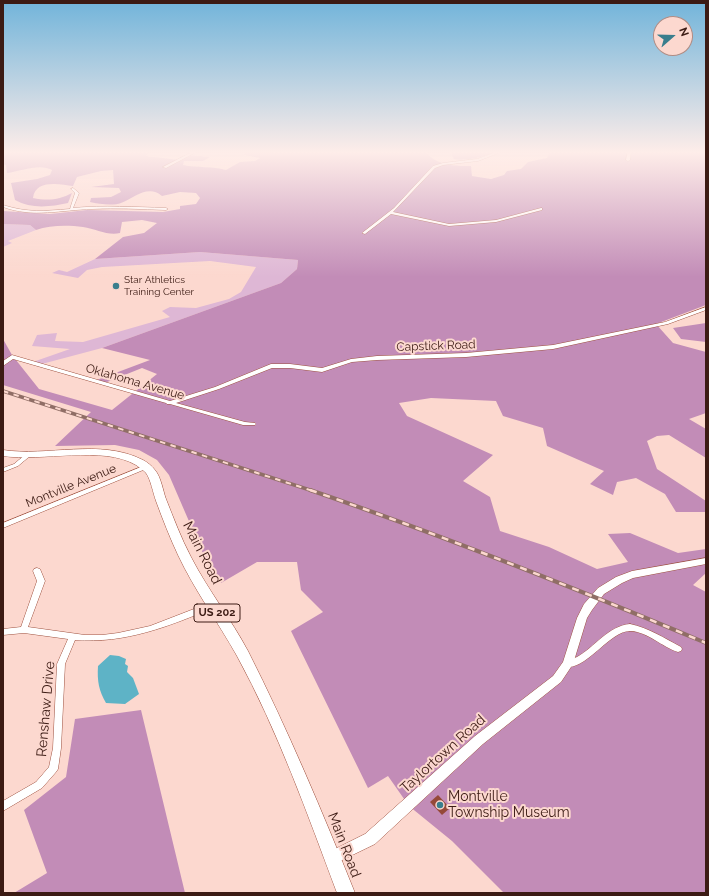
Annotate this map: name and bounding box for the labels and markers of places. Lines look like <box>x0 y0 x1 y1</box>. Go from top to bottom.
place label: Star Athletics Training Center <box>124 274 194 298</box>
marker: Star Athletics Training Center <box>111 281 121 291</box>
place label: Montville Township Museum <box>448 789 570 822</box>
marker: Montville Township Museum <box>435 800 445 810</box>

